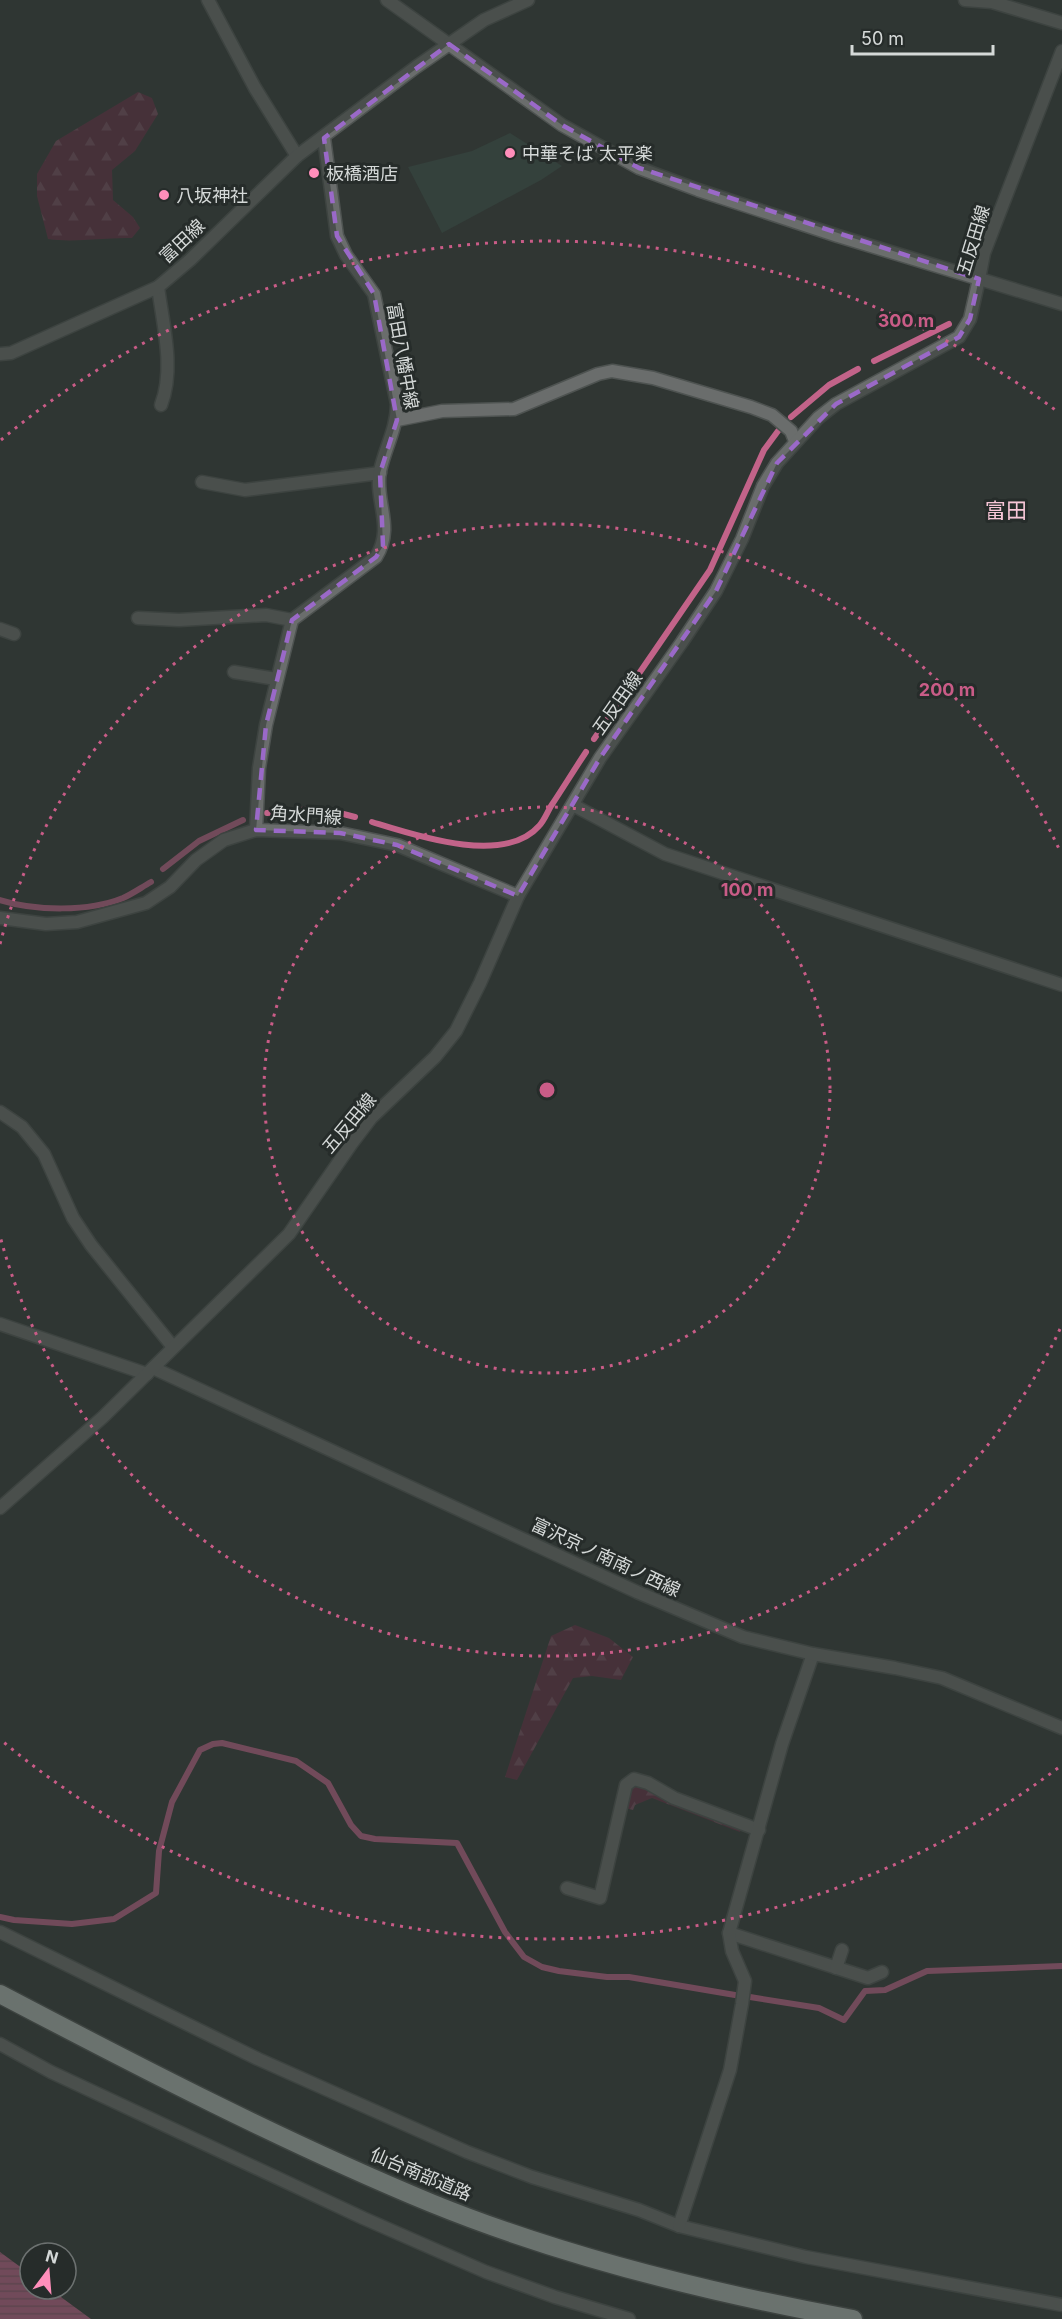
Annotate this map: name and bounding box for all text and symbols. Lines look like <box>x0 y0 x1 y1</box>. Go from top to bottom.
scale bar <box>852 18 993 56</box>
text: 50 m <box>861 28 904 49</box>
place label: 中華そば 太平楽 <box>522 143 653 164</box>
marker: 中華そば 太平楽 <box>503 146 517 160</box>
place label: 板橋酒店 <box>326 163 398 184</box>
marker: 板橋酒店 <box>307 166 321 180</box>
place label: 八坂神社 <box>176 185 248 206</box>
marker: 八坂神社 <box>157 188 171 202</box>
street label: 五反田線 <box>952 203 994 277</box>
street label: 富田線 <box>155 215 209 267</box>
street label: 富田八幡中線 <box>383 301 423 411</box>
text: 300 m <box>878 310 934 331</box>
district label: 富田 <box>985 498 1027 523</box>
street label: 五反田線 <box>588 667 646 739</box>
text: 200 m <box>919 679 975 700</box>
street label: 角水門線 <box>269 802 343 828</box>
text: 100 m <box>721 879 773 900</box>
centre of rings <box>537 1080 557 1100</box>
street label: 五反田線 <box>318 1089 380 1157</box>
street label: 富沢京ノ南南ノ西線 <box>528 1513 684 1601</box>
street label: 仙台南部道路 <box>367 2143 475 2205</box>
north arrow <box>18 2241 78 2301</box>
text: N <box>44 2245 61 2268</box>

